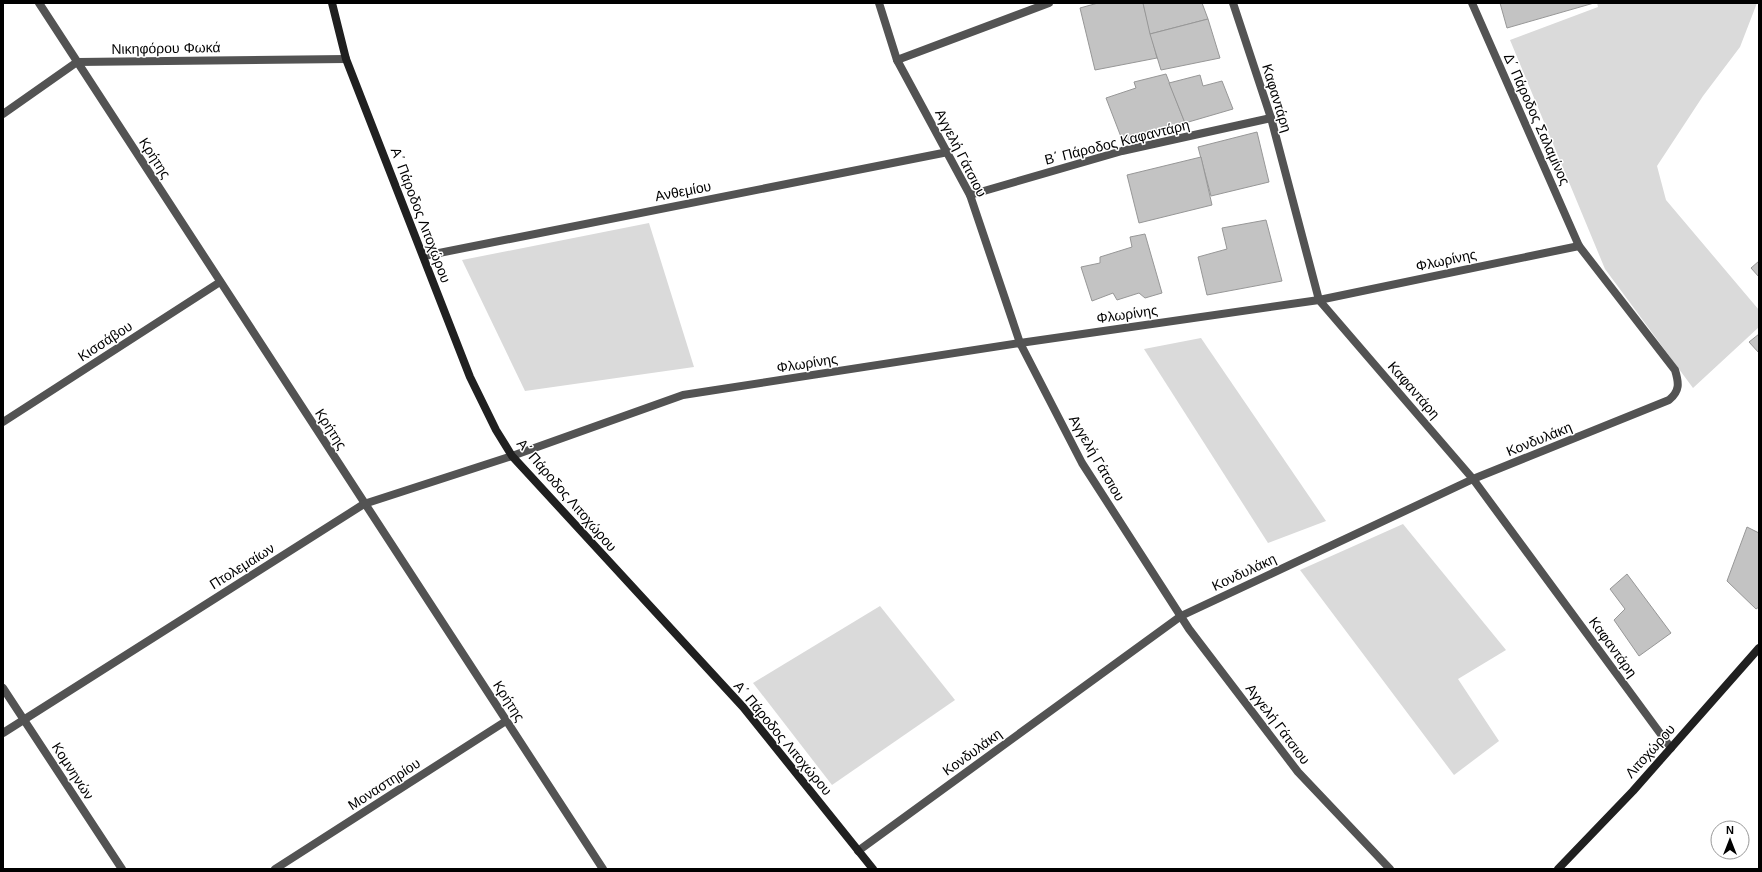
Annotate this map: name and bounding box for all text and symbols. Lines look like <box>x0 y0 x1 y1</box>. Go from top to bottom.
street label: Νικηφόρου Φωκά <box>111 39 221 57</box>
street label: Δ΄ Πάροδος Σαλαμίνος <box>1501 51 1573 188</box>
street label: Καφαντάρη <box>1259 62 1295 134</box>
street label: Αγγελή Γάτσιου <box>932 106 990 200</box>
street label: Β΄ Πάροδος Καφαντάρη <box>1043 116 1191 168</box>
street label: Κρήτης <box>136 135 174 182</box>
street label: Α΄ Πάροδος Λιτοχώρου <box>388 145 454 285</box>
street label: Ανθεμίου <box>654 178 712 204</box>
street label: Φλωρίνης <box>1414 246 1478 274</box>
street label: Φλωρίνης <box>1095 302 1159 326</box>
street label: Κισσάβου <box>75 318 135 364</box>
street label: Φλωρίνης <box>775 350 839 376</box>
street label: Καφαντάρη <box>1385 358 1443 422</box>
street label: Κρήτης <box>312 406 350 453</box>
street label: Αγγελή Γάτσιου <box>1066 412 1128 504</box>
street label: Κονδυλάκη <box>1504 419 1574 459</box>
street label: Α΄ Πάροδος Λιτοχώρου <box>514 435 620 555</box>
street label: Πτολεμαίων <box>207 540 277 592</box>
street label: Κονδυλάκη <box>1209 550 1279 594</box>
street label: Καφαντάρη <box>1586 614 1640 680</box>
street label: Κρήτης <box>490 678 528 725</box>
street label: Α΄ Πάροδος Λιτοχώρου <box>731 678 835 798</box>
street label: Αγγελή Γάτσιου <box>1243 681 1313 767</box>
street label: Λιτοχώρου <box>1622 721 1678 781</box>
street label: Κονδυλάκη <box>939 725 1005 779</box>
street label: Κομνηνών <box>49 739 97 803</box>
street label: Μοναστηρίου <box>345 755 423 813</box>
north arrow <box>1710 820 1750 860</box>
text: N <box>1726 824 1734 836</box>

